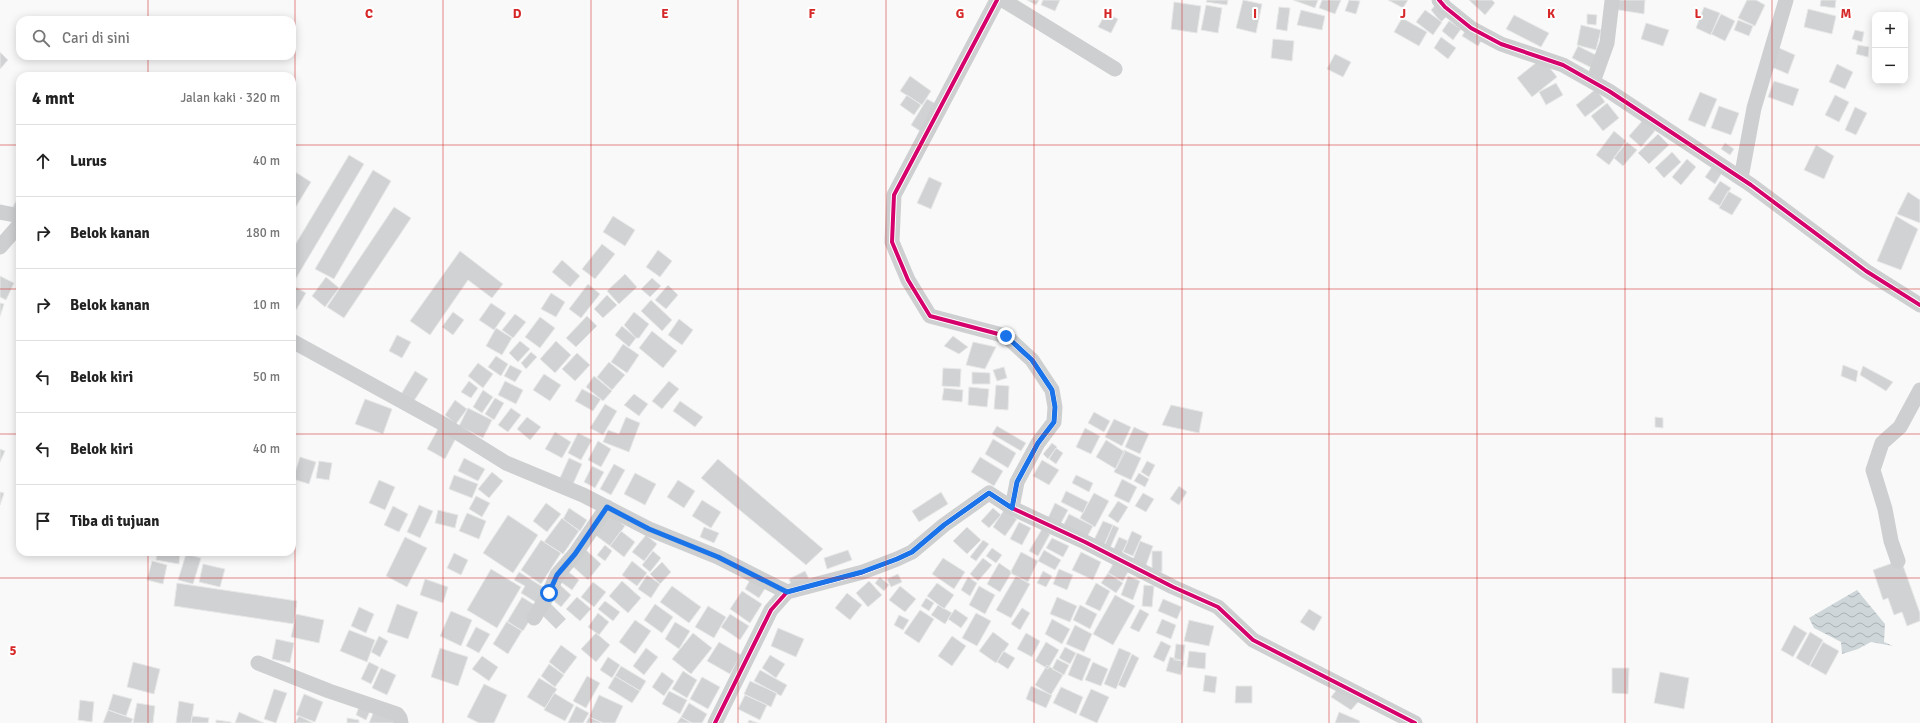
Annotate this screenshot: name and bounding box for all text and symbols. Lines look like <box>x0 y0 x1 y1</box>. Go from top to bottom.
text: C <box>365 6 373 22</box>
text: D <box>513 6 522 22</box>
text: E <box>661 6 669 22</box>
text: F <box>809 6 816 22</box>
text: G <box>956 6 964 22</box>
text: H <box>1104 6 1112 22</box>
text: I <box>1253 6 1257 22</box>
text: J <box>1400 6 1406 22</box>
text: K <box>1547 6 1555 22</box>
text: L <box>1695 6 1702 22</box>
text: M <box>1841 6 1852 22</box>
map controls <box>1872 12 1908 84</box>
button: + <box>1872 12 1908 48</box>
search box <box>16 16 296 60</box>
icon: search <box>30 27 52 49</box>
text: Cari di sini <box>62 29 130 47</box>
button: − <box>1872 48 1908 84</box>
text: 4 mnt <box>32 88 74 109</box>
text: Jalan kaki · 320 m <box>181 90 280 106</box>
icon: ahead <box>32 150 54 172</box>
text: Lurus <box>70 152 107 170</box>
text: 40 m <box>253 153 280 169</box>
icon: right <box>32 222 54 244</box>
text: Belok kanan <box>70 224 150 242</box>
text: 180 m <box>246 225 280 241</box>
icon: right <box>32 294 54 316</box>
text: Belok kanan <box>70 296 150 314</box>
text: 10 m <box>253 297 280 313</box>
route end <box>997 327 1015 345</box>
icon: left <box>32 366 54 388</box>
text: Belok kiri <box>70 368 133 386</box>
text: 50 m <box>253 369 280 385</box>
icon: left <box>32 438 54 460</box>
text: Belok kiri <box>70 440 133 458</box>
text: 40 m <box>253 441 280 457</box>
icon: arrive <box>32 510 54 532</box>
text: Tiba di tujuan <box>70 512 160 530</box>
route start <box>540 584 558 602</box>
text: 5 <box>9 643 17 659</box>

